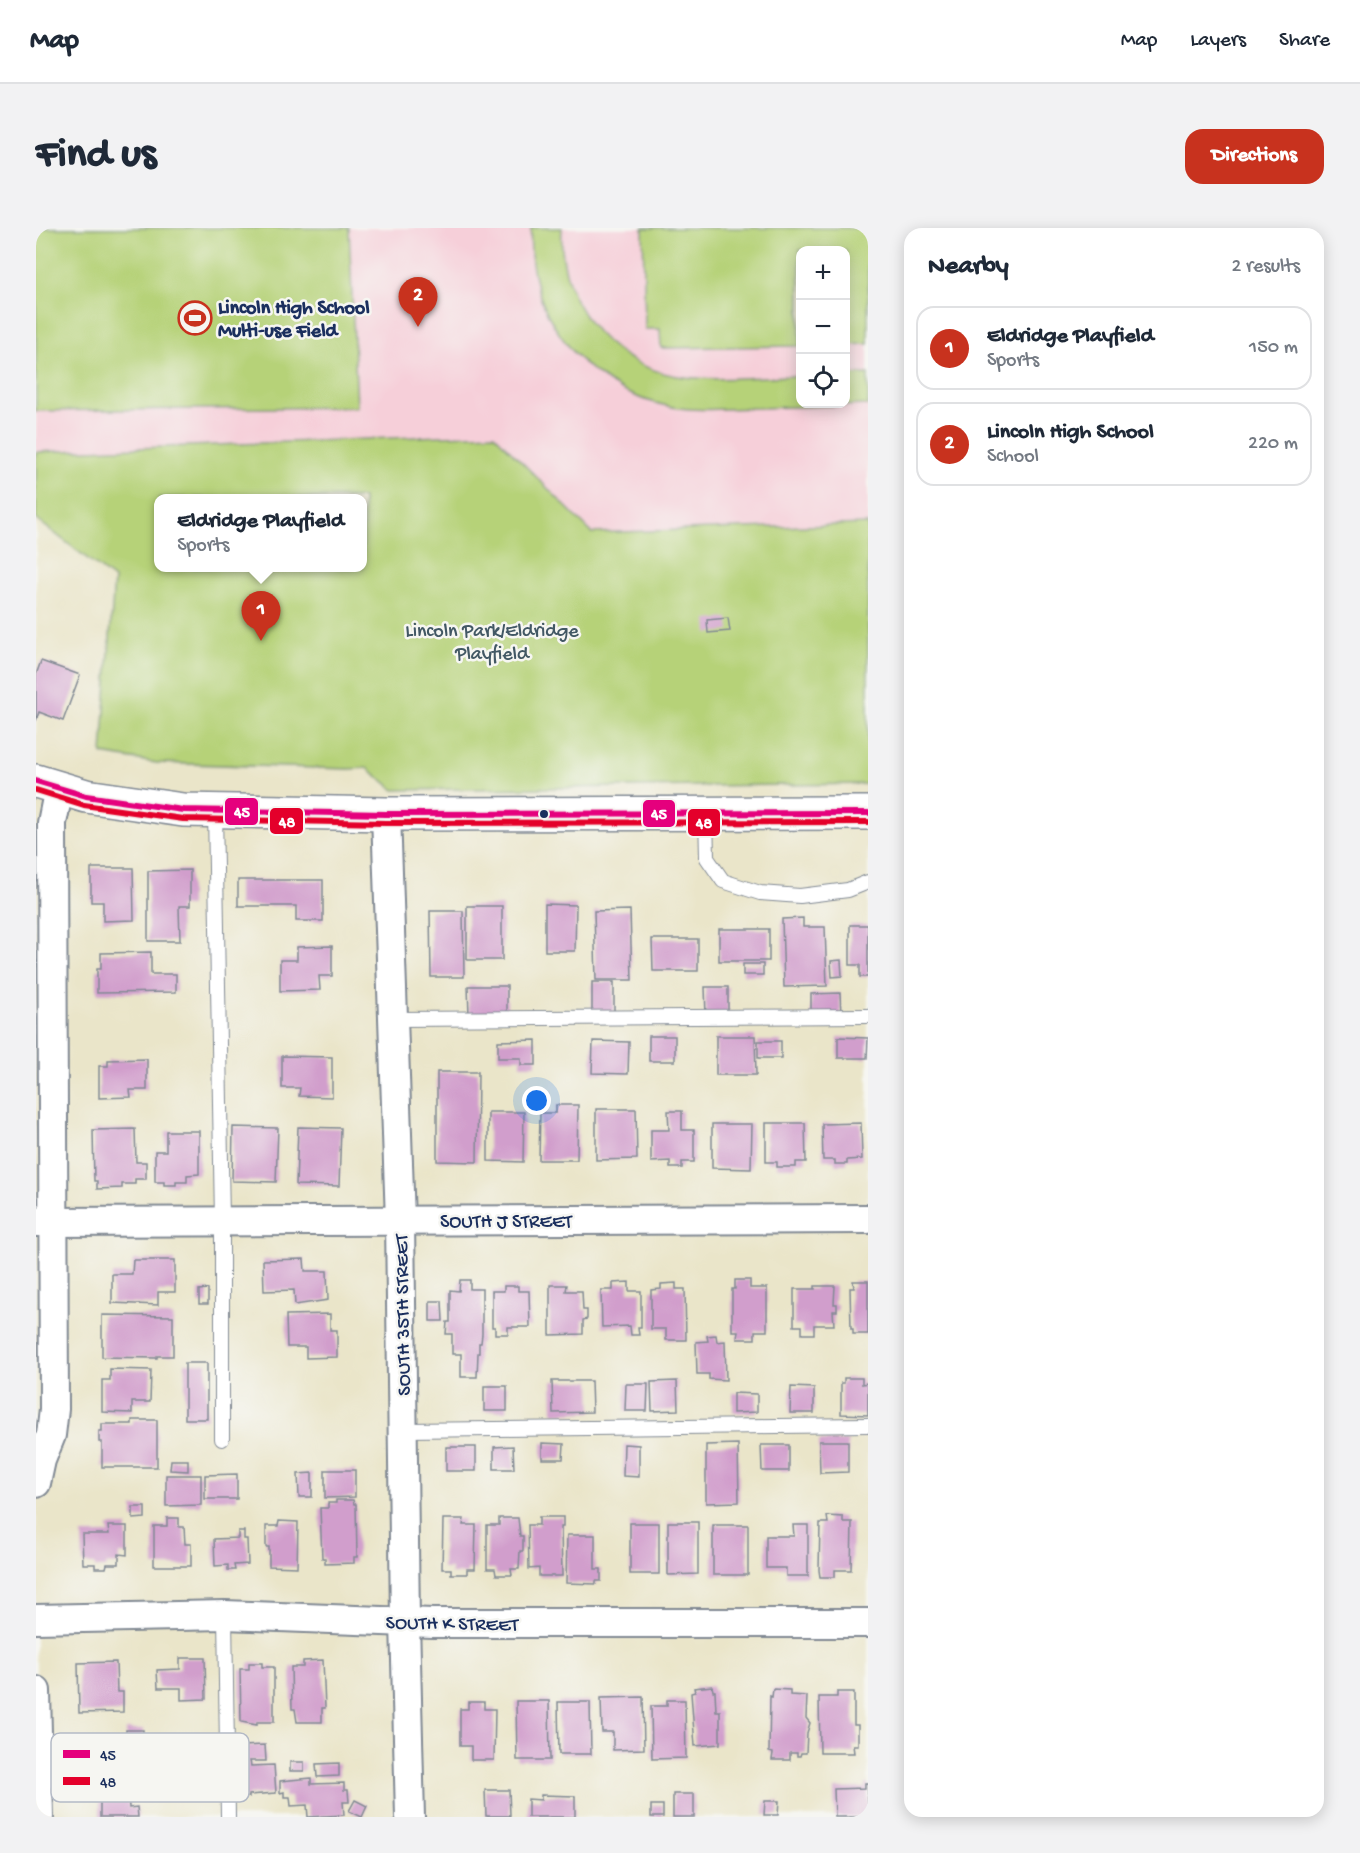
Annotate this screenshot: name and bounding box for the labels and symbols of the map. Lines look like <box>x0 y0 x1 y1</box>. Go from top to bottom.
pin: 2 <box>398 278 437 327</box>
place label: Lincoln High School Multi-use Field <box>218 298 370 344</box>
sports icon: Lincoln High School Multi-use Field <box>177 300 213 336</box>
pin: 1 <box>242 592 280 641</box>
park label: Lincoln Park/Eldridge Playfield <box>405 621 579 667</box>
line badge: 45 <box>224 797 259 826</box>
line badge: 45 <box>642 799 676 828</box>
text: 45 <box>233 805 251 824</box>
line badge: 48 <box>269 807 304 835</box>
text: 45 <box>650 807 668 826</box>
unlabelled marker <box>538 808 550 820</box>
line badge: 48 <box>687 808 721 837</box>
text: 48 <box>278 815 295 834</box>
text: 48 <box>695 816 712 835</box>
your location <box>522 1086 551 1115</box>
street label: SOUTH J STREET <box>440 1212 573 1235</box>
street label: SOUTH 35TH STREET <box>392 1233 417 1396</box>
street label: SOUTH K STREET <box>385 1613 520 1638</box>
legend <box>51 1733 249 1802</box>
text: 45 <box>100 1748 116 1767</box>
text: 48 <box>100 1775 117 1794</box>

